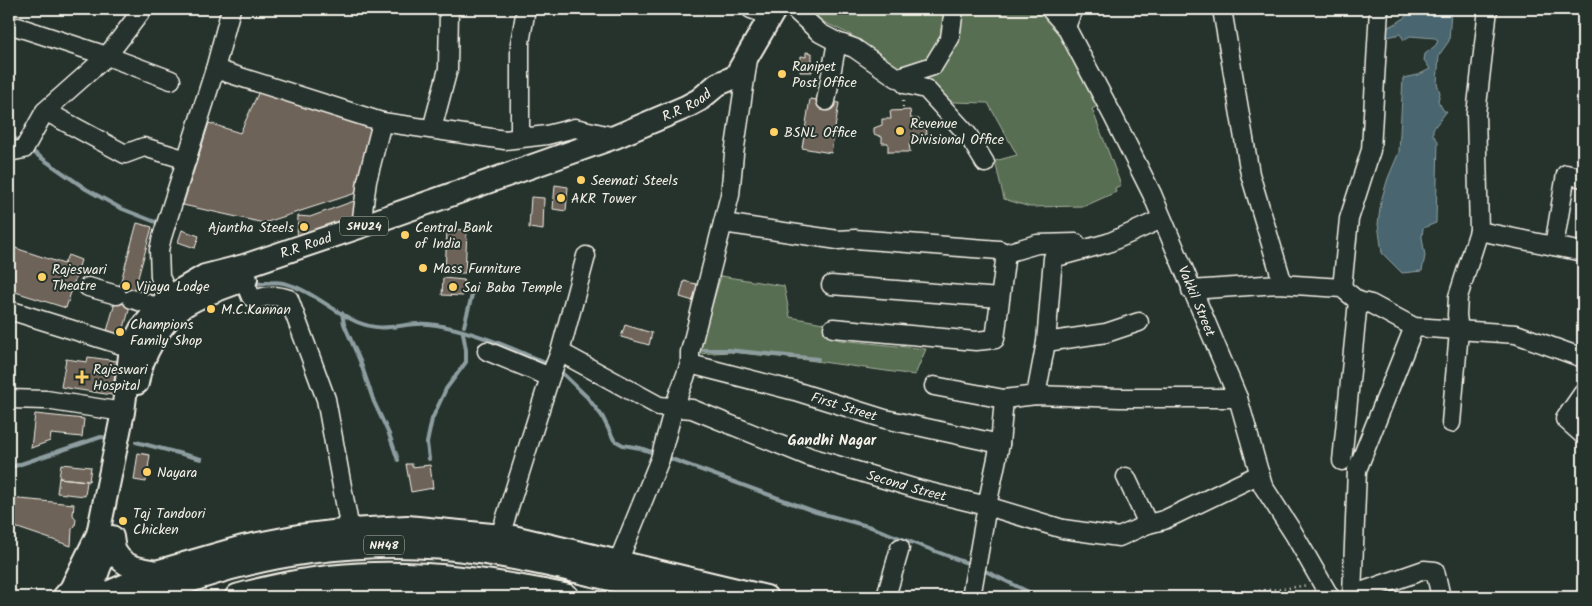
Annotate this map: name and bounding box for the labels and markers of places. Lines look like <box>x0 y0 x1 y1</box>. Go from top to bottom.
place label: Ranipet Post Office <box>792 56 857 94</box>
marker: Ranipet Post Office <box>776 68 788 80</box>
place label: Revenue Divisional Office <box>910 113 1005 151</box>
place label: BSNL Office <box>784 122 858 144</box>
marker: Revenue Divisional Office <box>894 125 906 137</box>
marker: BSNL Office <box>768 126 780 138</box>
place label: Seemati Steels <box>591 170 678 192</box>
marker: Seemati Steels <box>575 174 587 186</box>
place label: AKR Tower <box>571 188 637 210</box>
marker: AKR Tower <box>555 192 567 204</box>
place label: Ajantha Steels <box>208 217 294 239</box>
place label: Central Bank of India <box>415 217 493 255</box>
marker: Ajantha Steels <box>298 221 310 233</box>
marker: Central Bank of India <box>399 229 411 241</box>
place label: Mass Furniture <box>433 258 521 280</box>
place label: Rajeswari Theatre <box>52 259 107 297</box>
marker: Mass Furniture <box>417 262 429 274</box>
marker: Rajeswari Theatre <box>36 271 48 283</box>
place label: Vijaya Lodge <box>136 276 210 298</box>
place label: Sai Baba Temple <box>463 277 563 299</box>
marker: Vijaya Lodge <box>120 280 132 292</box>
marker: Sai Baba Temple <box>447 281 459 293</box>
place label: M.C.Kannan <box>221 299 291 321</box>
marker: M.C.Kannan <box>205 303 217 315</box>
place label: Champions Family Shop <box>130 314 202 352</box>
marker: Champions Family Shop <box>114 326 126 338</box>
place label: Rajeswari Hospital <box>93 359 148 397</box>
marker: Rajeswari Hospital <box>75 370 89 384</box>
place label: Nayara <box>157 462 197 484</box>
marker: Nayara <box>141 466 153 478</box>
place label: Taj Tandoori Chicken <box>133 503 206 541</box>
marker: Taj Tandoori Chicken <box>117 515 129 527</box>

